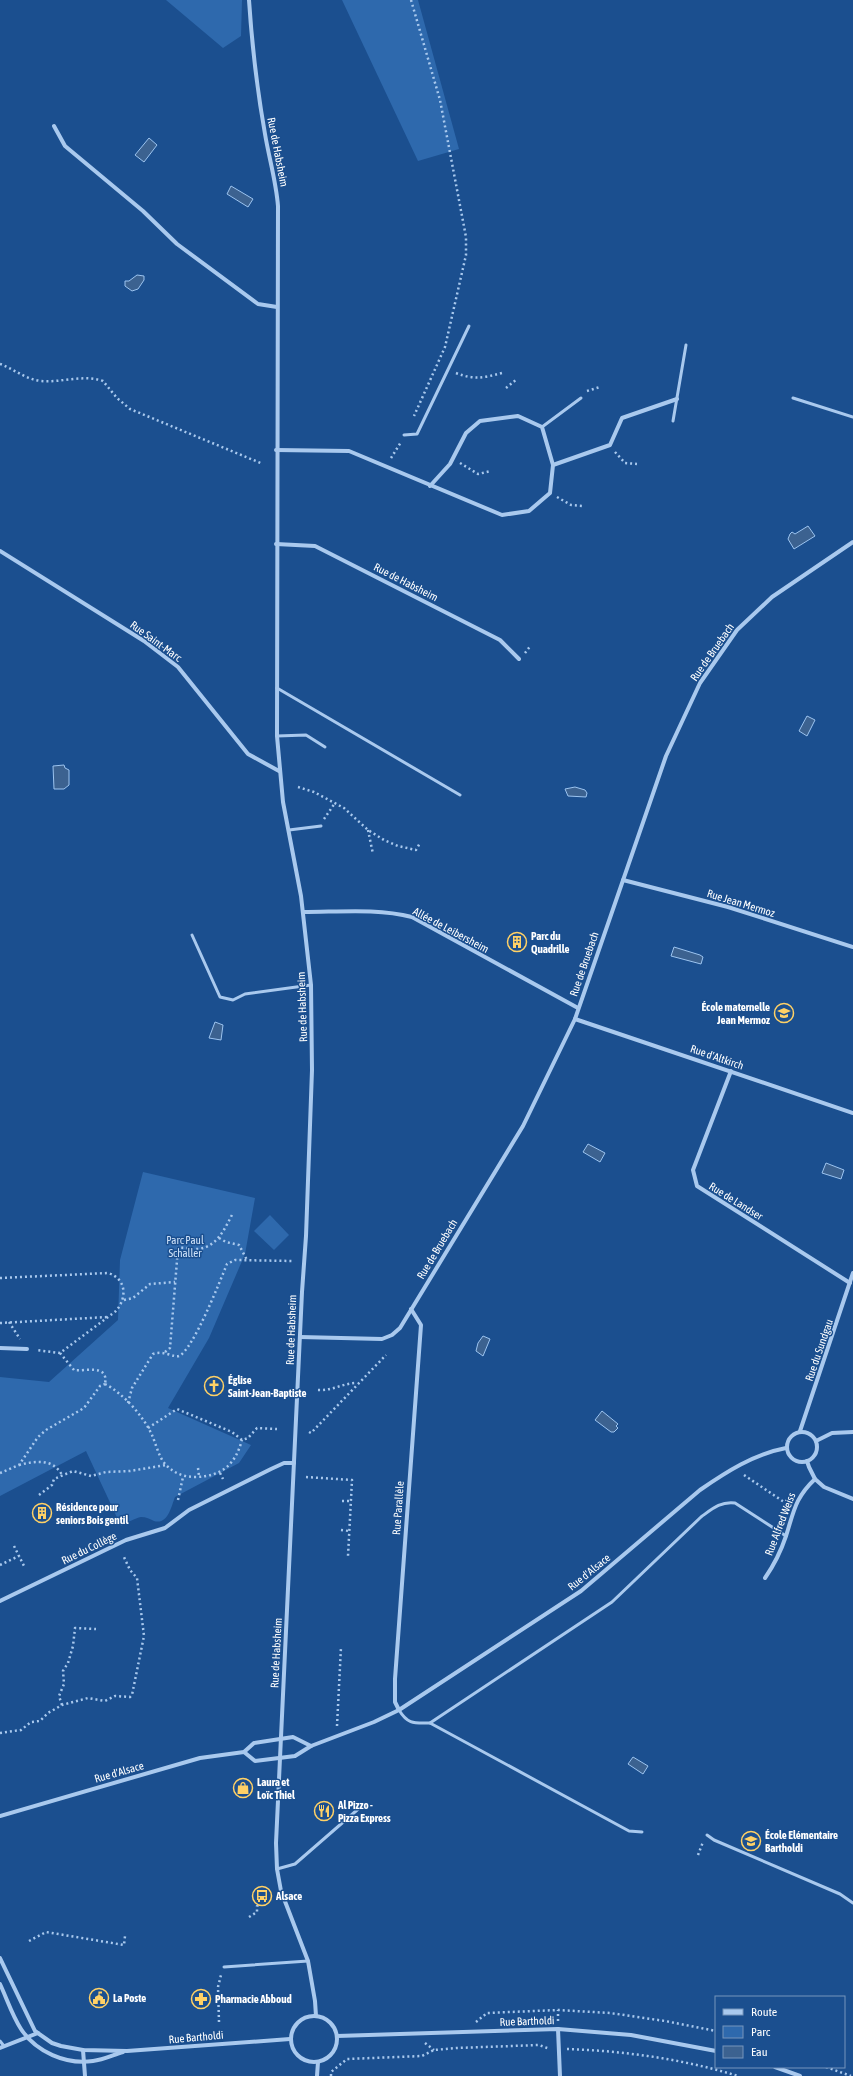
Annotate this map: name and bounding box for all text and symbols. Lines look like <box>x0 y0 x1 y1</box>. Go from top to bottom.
street label: Rue de Habsheim <box>265 116 291 188</box>
street label: Rue de Habsheim <box>372 561 440 603</box>
street label: Rue Saint-Marc <box>128 618 185 664</box>
street label: Rue de Bruebach <box>688 621 736 683</box>
street label: Rue Jean Mermoz <box>706 887 776 919</box>
street label: Allée de Leibersheim <box>411 905 491 955</box>
place label: Parc du Quadrille <box>531 930 570 955</box>
street label: Rue de Bruebach <box>567 930 601 998</box>
building icon: Parc du Quadrille <box>506 931 528 953</box>
street label: Rue de Habsheim <box>295 972 309 1042</box>
place label: École maternelle Jean Mermoz <box>701 1001 770 1026</box>
school or university icon: École maternelle Jean Mermoz <box>773 1002 795 1024</box>
street label: Rue d'Altkirch <box>689 1042 745 1072</box>
street label: Rue de Landser <box>707 1180 766 1223</box>
street label: Rue de Bruebach <box>414 1217 460 1281</box>
park label: Parc Paul Schaller <box>166 1234 204 1259</box>
street label: Rue de Habsheim <box>284 1295 298 1365</box>
street label: Rue du Sundgau <box>803 1317 835 1383</box>
place label: Église Saint-Jean-Baptiste <box>228 1374 306 1399</box>
church icon: Église Saint-Jean-Baptiste <box>203 1375 225 1397</box>
street label: Rue Parallèle <box>390 1481 406 1535</box>
street label: Rue Alfred Weiss <box>762 1491 798 1557</box>
place label: Résidence pour seniors Bois gentil <box>56 1501 129 1526</box>
building icon: Résidence pour seniors Bois gentil <box>31 1502 53 1524</box>
street label: Rue du Collège <box>60 1530 118 1566</box>
street label: Rue d'Alsace <box>566 1551 612 1593</box>
street label: Rue de Habsheim <box>268 1617 284 1688</box>
street label: Rue d'Alsace <box>93 1759 145 1785</box>
place label: Laura et Loïc Thiel <box>257 1776 296 1801</box>
shop icon: Laura et Loïc Thiel <box>232 1777 254 1799</box>
place label: Al Pizzo - Pizza Express <box>337 1799 391 1824</box>
restaurant icon: Al Pizzo - Pizza Express <box>313 1800 335 1822</box>
place label: École Elémentaire Bartholdi <box>765 1829 838 1854</box>
school or university icon: École Elémentaire Bartholdi <box>740 1830 762 1852</box>
bus stop icon: Alsace <box>251 1885 273 1907</box>
place label: Alsace <box>275 1890 302 1902</box>
public building icon: La Poste <box>88 1987 110 2009</box>
pharmacy icon: Pharmacie Abboud <box>190 1988 212 2010</box>
place label: La Poste <box>113 1992 146 2004</box>
place label: Pharmacie Abboud <box>215 1993 292 2005</box>
legend <box>715 1996 845 2068</box>
text: Route <box>751 2005 777 2019</box>
street label: Rue Bartholdi <box>499 2014 555 2028</box>
text: Parc <box>751 2025 771 2039</box>
street label: Rue Bartholdi <box>168 2029 224 2045</box>
text: Eau <box>751 2045 768 2059</box>

